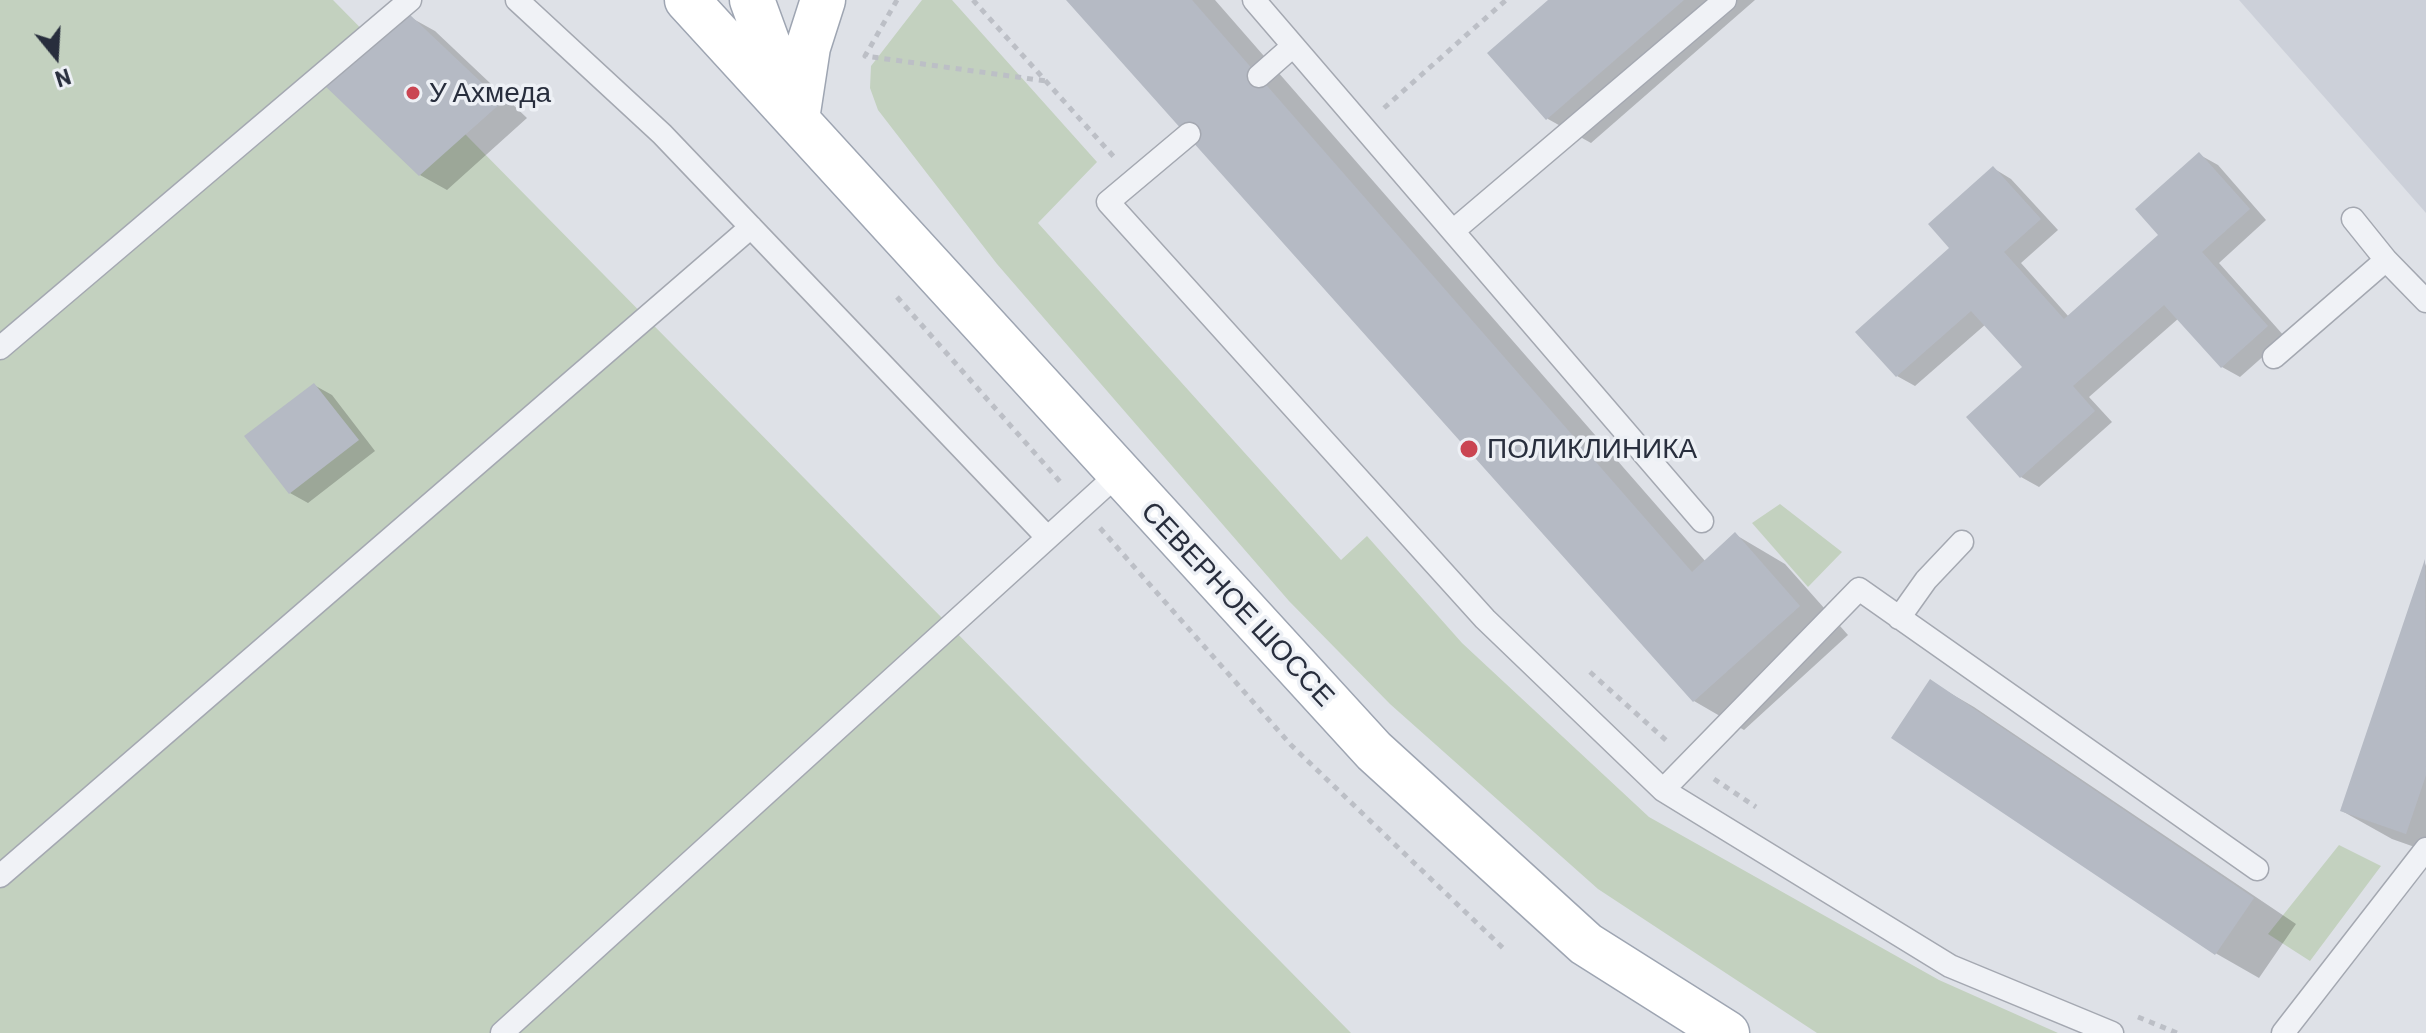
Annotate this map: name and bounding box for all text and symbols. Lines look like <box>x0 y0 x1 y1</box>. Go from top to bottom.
north arrow <box>16 16 96 96</box>
text: N <box>52 64 74 93</box>
place label: У Ахмеда <box>429 76 551 110</box>
marker: У Ахмеда <box>404 84 422 102</box>
place label: ПОЛИКЛИНИКА <box>1487 432 1697 466</box>
marker: ПОЛИКЛИНИКА <box>1458 438 1480 460</box>
street label: СЕВЕРНОЕ ШОССЕ <box>1134 495 1342 713</box>

